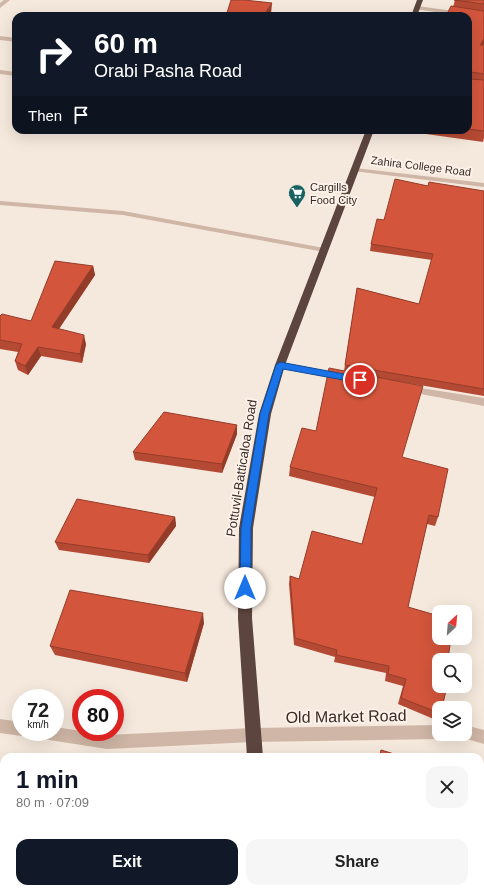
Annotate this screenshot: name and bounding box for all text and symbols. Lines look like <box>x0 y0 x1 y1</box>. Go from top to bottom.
icon: right <box>28 28 80 80</box>
text: 60 m <box>94 28 158 59</box>
text: Orabi Pasha Road <box>94 61 242 81</box>
icon: arrive <box>70 104 92 126</box>
text: Then <box>28 107 62 124</box>
street label: Zahira College Road <box>370 154 472 178</box>
place label: Cargills Food City <box>310 181 358 206</box>
supermarket icon: Cargills Food City <box>287 183 307 208</box>
pin <box>343 363 377 397</box>
icon: arrive <box>349 369 371 391</box>
street label: Pottuvil-Batticaloa Road <box>223 398 260 538</box>
position arrow <box>224 567 266 609</box>
north arrow <box>432 605 472 645</box>
map controls <box>432 605 472 741</box>
button: search <box>432 653 472 693</box>
speed limit sign: 80 <box>72 689 124 741</box>
text: 72 <box>27 699 49 721</box>
button: layers <box>432 701 472 741</box>
street label: Old Market Road <box>285 707 407 726</box>
text: km/h <box>27 719 49 730</box>
text: 1 min <box>16 766 79 793</box>
button: close <box>426 766 468 808</box>
text: 80 m · 07:09 <box>16 795 89 810</box>
button: Exit <box>16 839 238 885</box>
button: Share <box>246 839 468 885</box>

